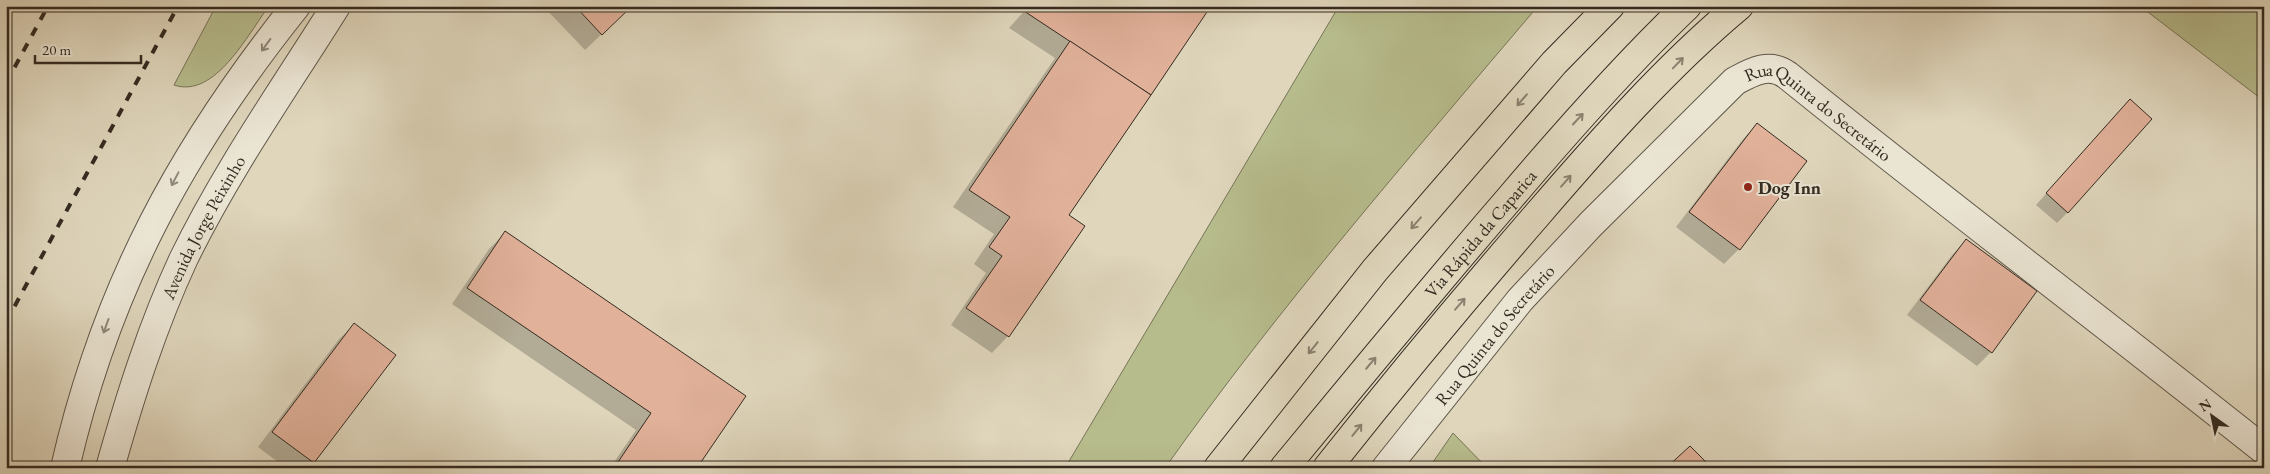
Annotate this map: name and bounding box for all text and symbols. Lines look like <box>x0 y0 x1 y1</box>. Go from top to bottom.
scale bar <box>35 32 141 64</box>
one-way arrow <box>260 38 271 51</box>
text: 20 m <box>42 40 71 59</box>
one-way arrow <box>1672 57 1684 69</box>
street label: Rua Quinta do Secretário <box>1740 57 1897 166</box>
one-way arrow <box>1517 93 1528 106</box>
one-way arrow <box>1572 113 1584 126</box>
street label: Avenida Jorge Peixinho <box>155 151 250 303</box>
street label: Via Rápida da Caparica <box>1419 164 1542 302</box>
one-way arrow <box>170 172 180 187</box>
one-way arrow <box>1561 175 1572 188</box>
place label: Dog Inn <box>1758 176 1821 199</box>
marker: Dog Inn <box>1742 181 1754 193</box>
one-way arrow <box>1410 216 1422 229</box>
street label: Rua Quinta do Secretário <box>1429 259 1559 409</box>
one-way arrow <box>1455 298 1466 311</box>
one-way arrow <box>101 318 110 334</box>
one-way arrow <box>1307 341 1318 354</box>
one-way arrow <box>1365 356 1376 369</box>
north arrow <box>2188 392 2238 442</box>
text: N <box>2195 394 2215 416</box>
one-way arrow <box>1352 424 1363 437</box>

